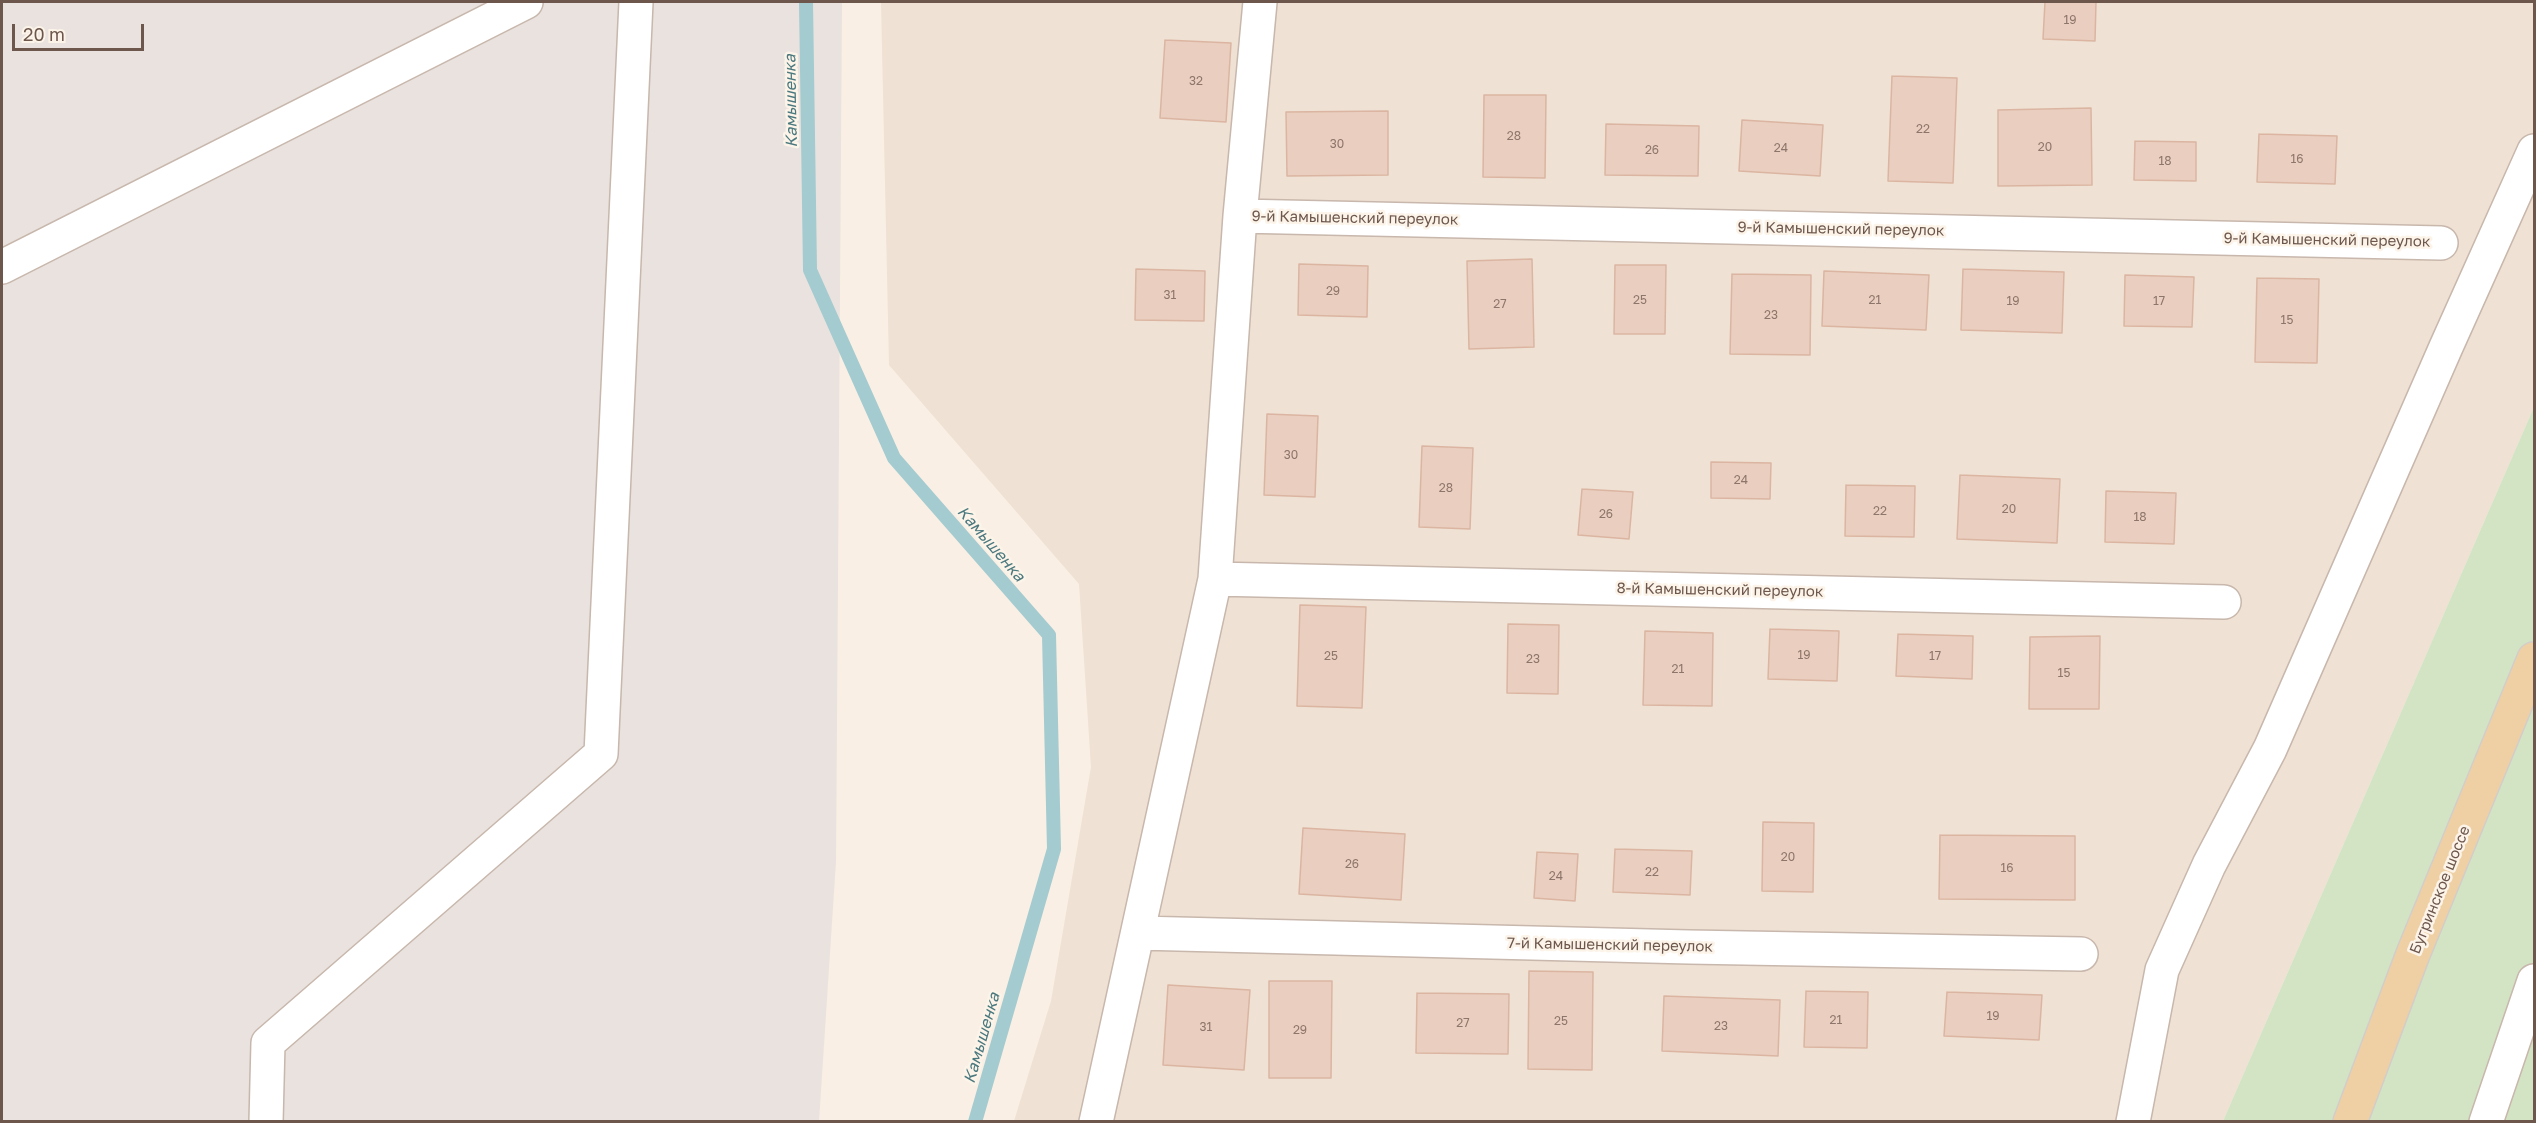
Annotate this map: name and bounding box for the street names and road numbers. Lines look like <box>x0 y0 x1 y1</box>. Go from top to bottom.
street label: 9-й Камышенский переулок <box>1251 207 1459 229</box>
street label: 9-й Камышенский переулок <box>1737 218 1945 240</box>
street label: 9-й Камышенский переулок <box>2223 229 2431 251</box>
street label: 8-й Камышенский переулок <box>1616 579 1824 601</box>
street label: Бугринское шоссе <box>2406 823 2474 957</box>
street label: 7-й Камышенский переулок <box>1507 934 1713 956</box>

